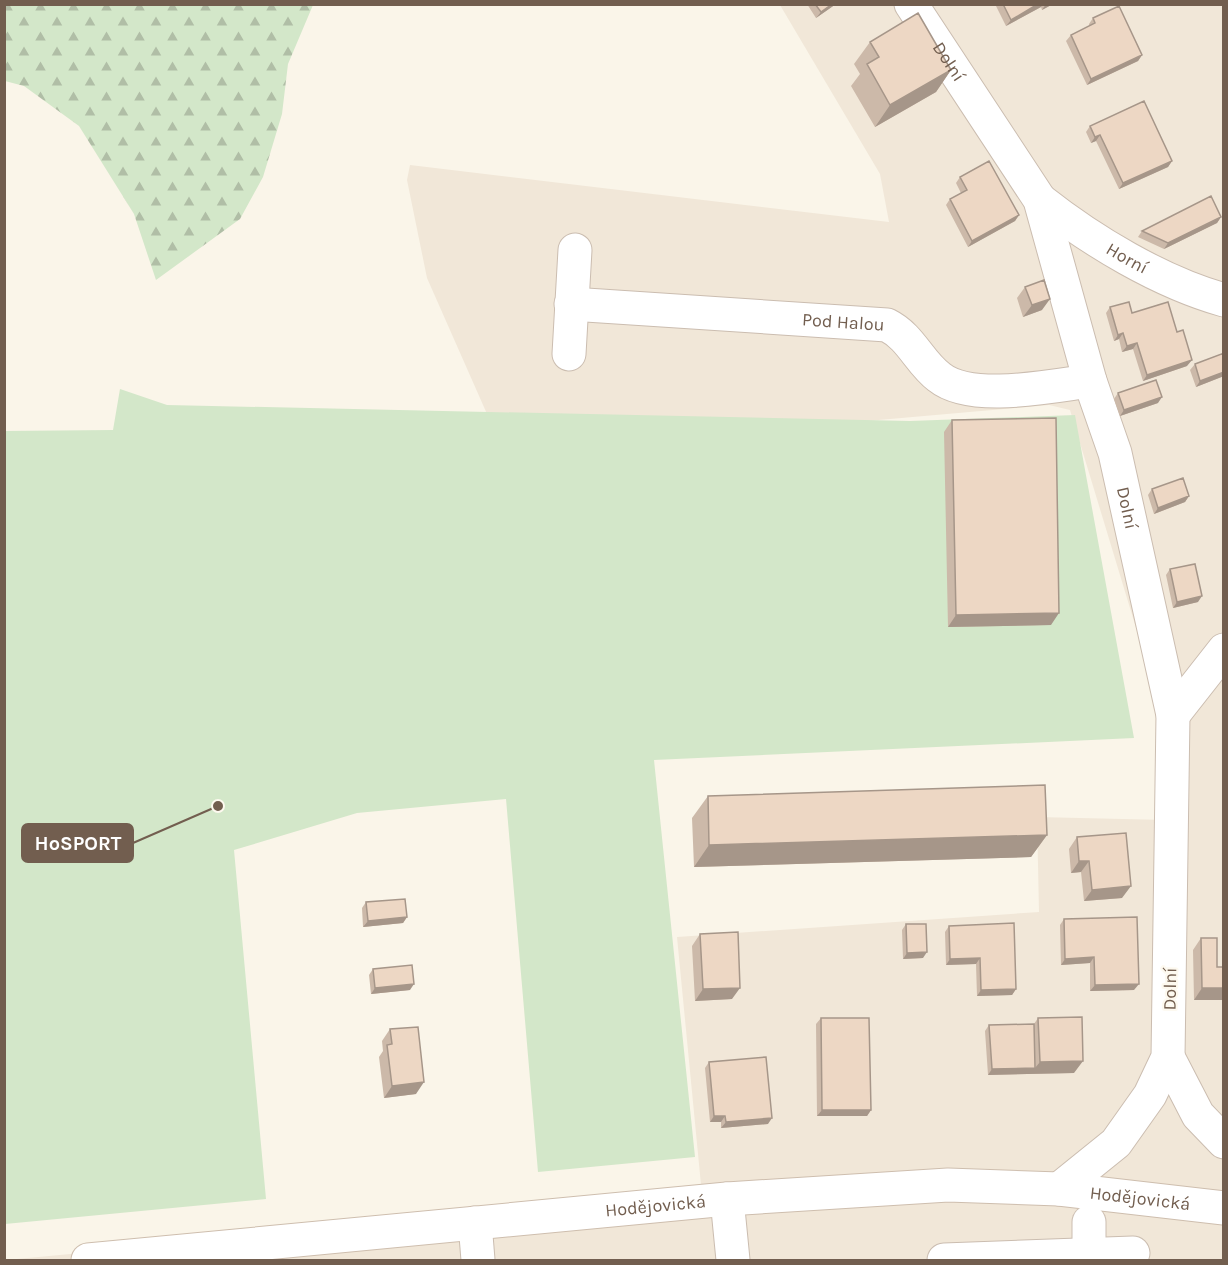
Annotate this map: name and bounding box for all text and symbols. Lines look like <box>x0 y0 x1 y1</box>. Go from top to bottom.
street label: Dolní <box>928 38 970 86</box>
street label: Horní <box>1102 238 1152 279</box>
street label: Pod Halou <box>801 308 885 336</box>
street label: Dolní <box>1112 485 1143 532</box>
callout: HoSPORT <box>22 824 133 862</box>
text: HoSPORT <box>35 832 122 855</box>
street label: Dolní <box>1159 967 1181 1011</box>
street label: Hodějovická <box>1089 1182 1192 1215</box>
street label: Hodějovická <box>604 1190 707 1222</box>

